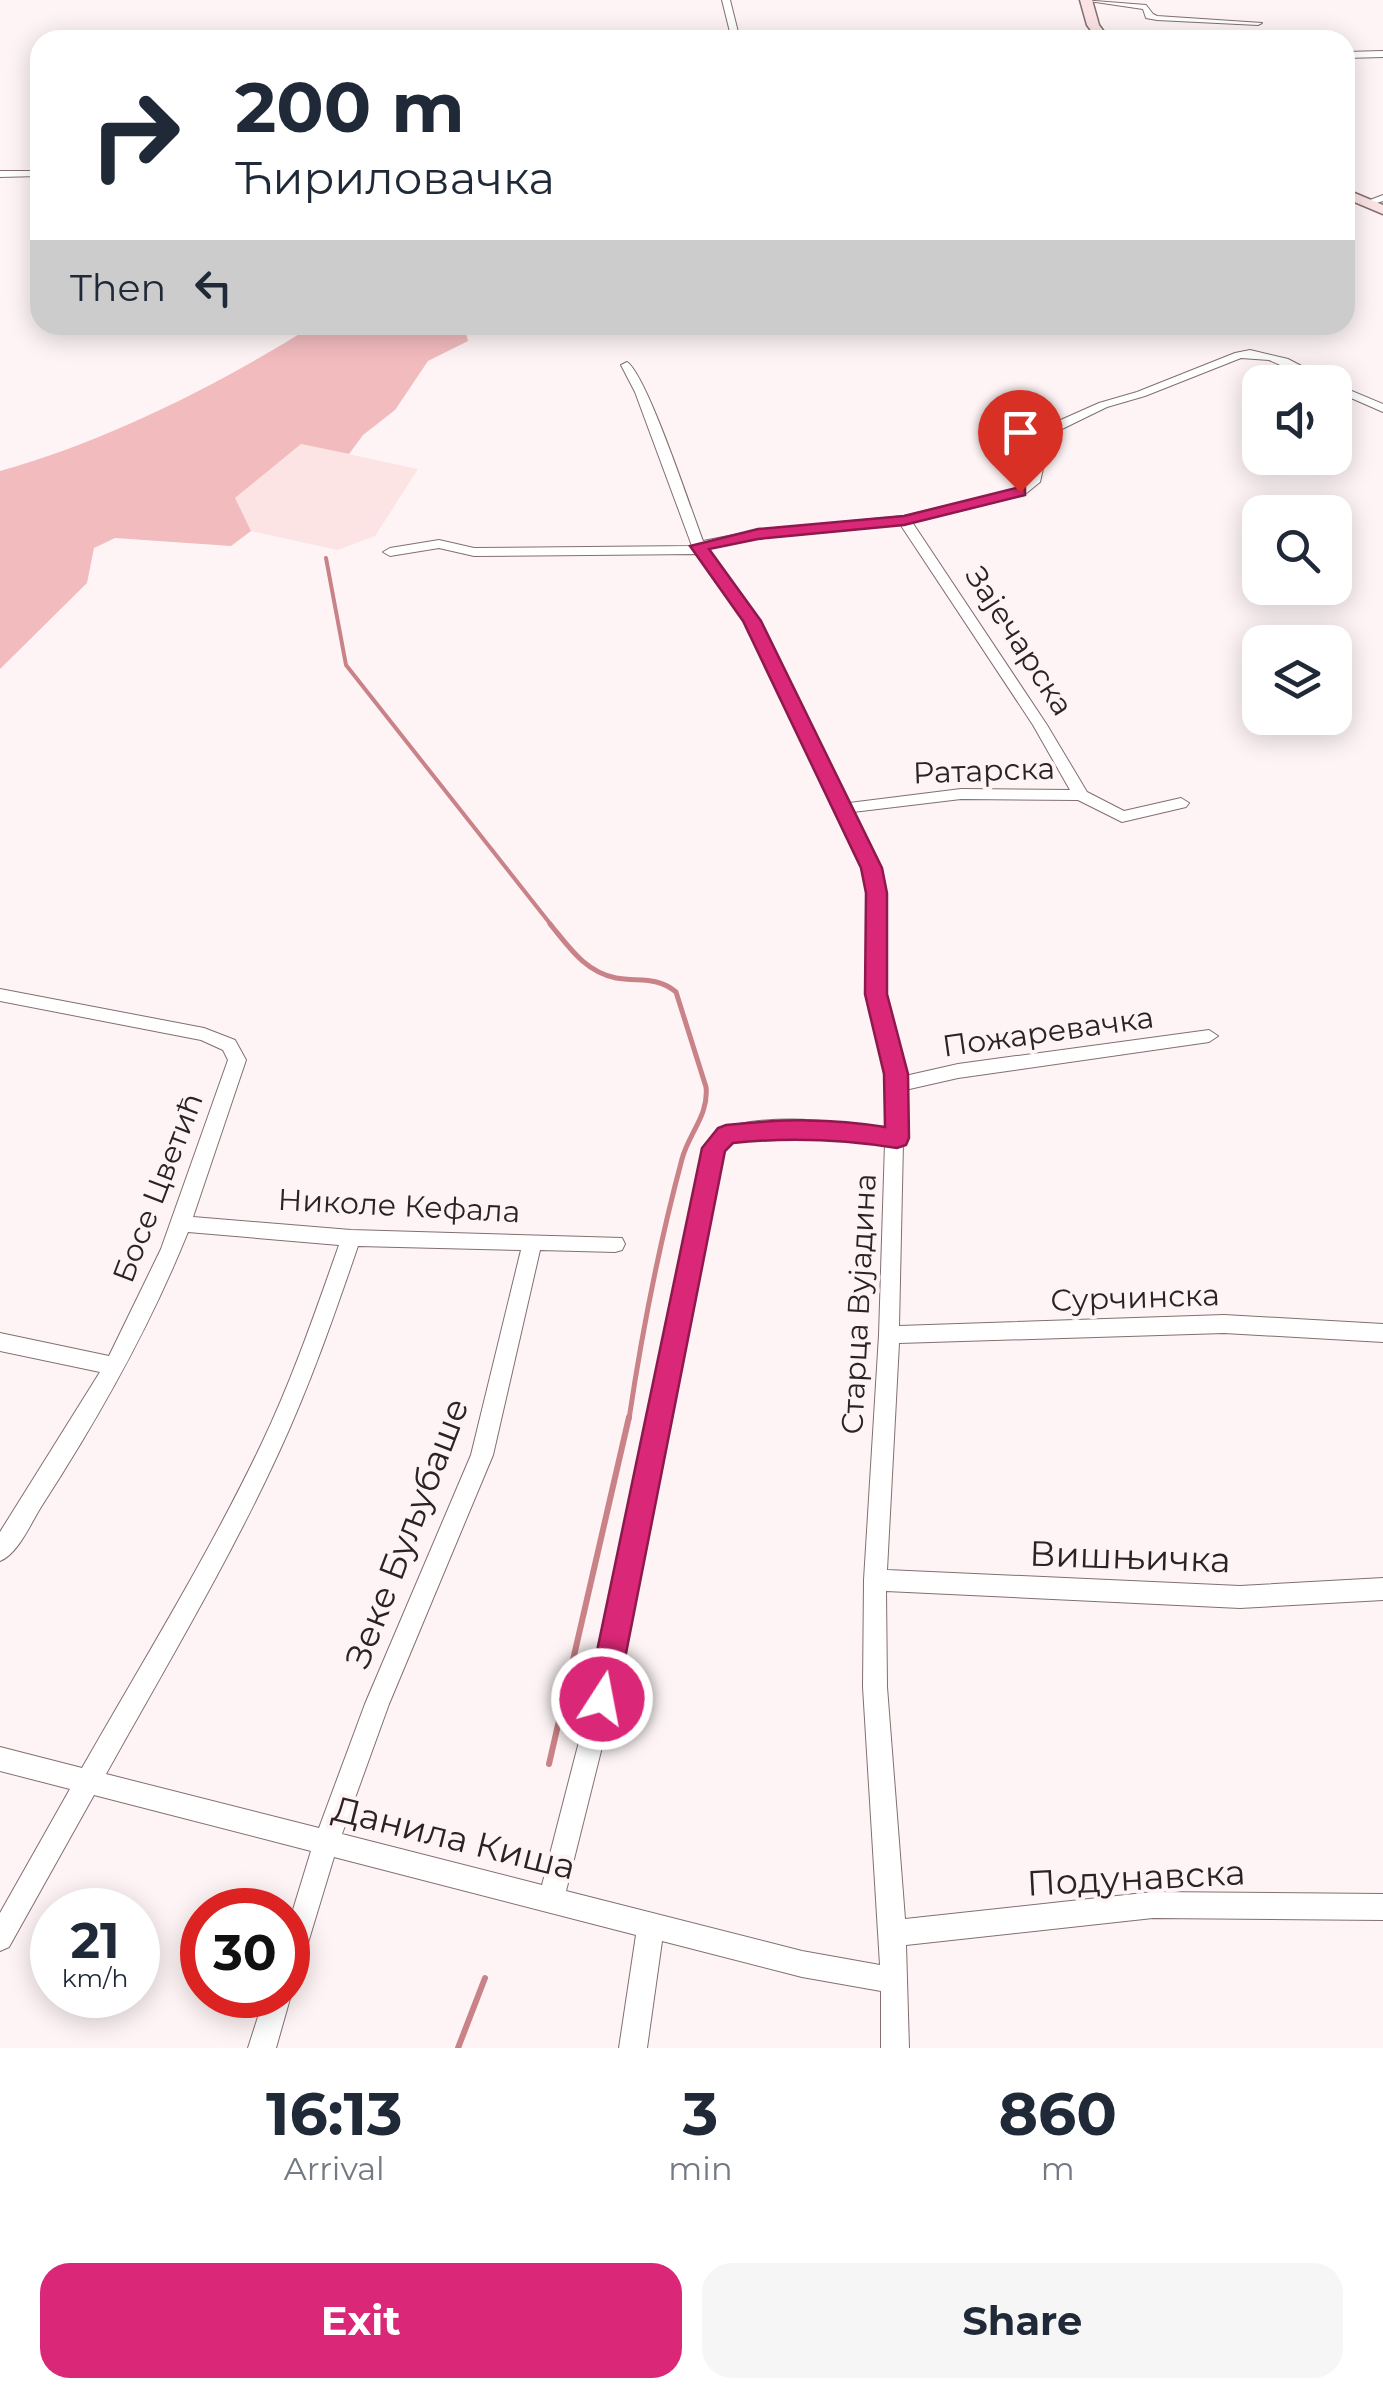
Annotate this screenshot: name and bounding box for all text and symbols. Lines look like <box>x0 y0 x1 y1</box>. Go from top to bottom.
text: 200 m <box>235 64 465 150</box>
icon: right <box>70 70 200 200</box>
text: Ћириловачка <box>235 150 555 205</box>
icon: left <box>186 260 241 315</box>
text: Then <box>70 264 166 311</box>
map controls <box>1242 365 1352 735</box>
button: sound <box>1242 365 1352 475</box>
pin <box>978 390 1063 493</box>
icon: arrive <box>993 405 1048 460</box>
button: search <box>1242 495 1352 605</box>
street label: Зајечарска <box>957 559 1081 722</box>
button: layers <box>1242 625 1352 735</box>
street label: Ратарска <box>912 750 1056 791</box>
street label: Пожаревачка <box>940 998 1156 1065</box>
street label: Босе Цветић <box>104 1088 211 1288</box>
street label: Старца Вујадина <box>833 1173 884 1435</box>
street label: Николе Кефала <box>277 1181 521 1230</box>
street label: Сурчинска <box>1050 1276 1220 1319</box>
street label: Зеке Буљубаше <box>335 1392 478 1674</box>
street label: Вишњичка <box>1029 1532 1231 1581</box>
position arrow <box>550 1647 654 1751</box>
street label: Данила Киша <box>328 1787 580 1888</box>
street label: Подунавска <box>1026 1850 1246 1905</box>
speed limit sign: 30 <box>180 1888 310 2018</box>
text: 21 <box>70 1910 120 1971</box>
text: km/h <box>62 1963 128 1993</box>
text: 16:13 <box>266 2077 402 2150</box>
text: 3 <box>683 2077 718 2150</box>
text: 860 <box>998 2077 1117 2150</box>
text: Arrival <box>284 2149 385 2188</box>
text: min <box>668 2149 733 2188</box>
text: m <box>1041 2149 1075 2188</box>
button: Exit <box>40 2263 682 2378</box>
button: Share <box>702 2263 1343 2378</box>

